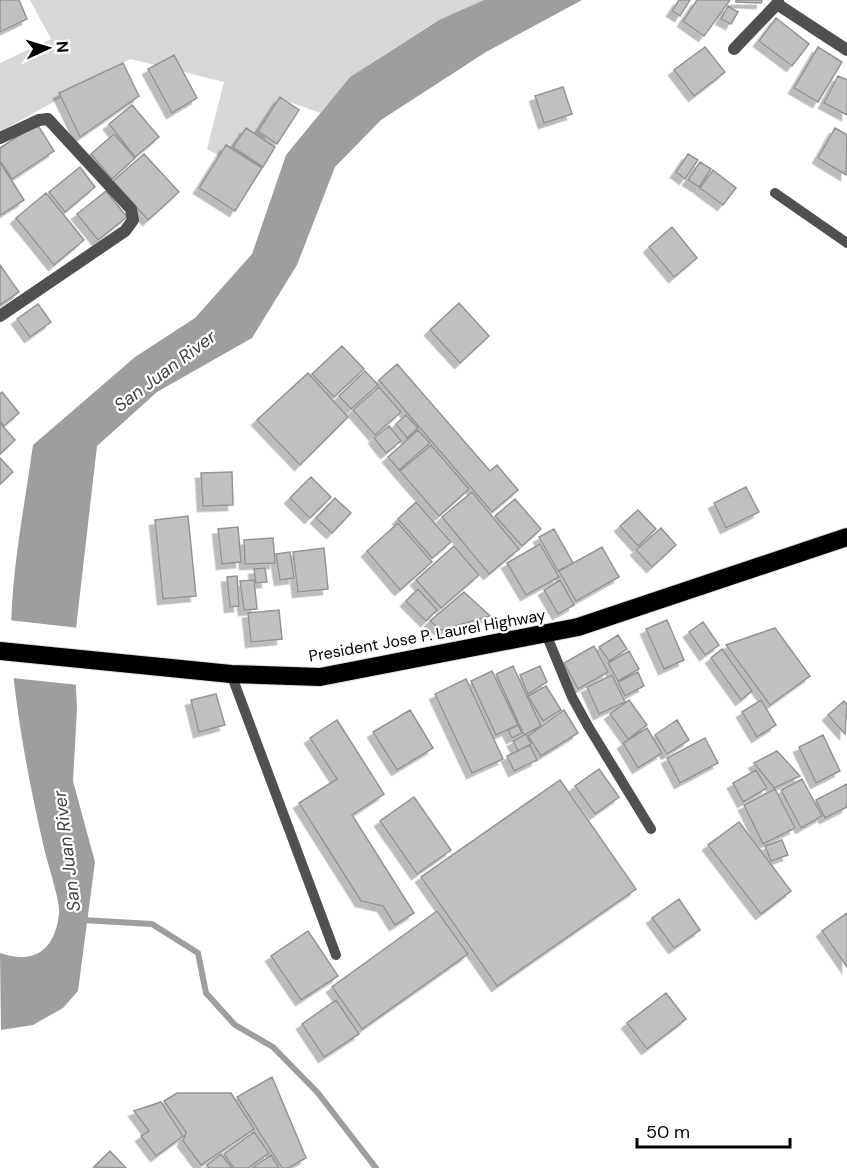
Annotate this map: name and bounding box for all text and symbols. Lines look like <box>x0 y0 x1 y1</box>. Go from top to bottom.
north arrow <box>18 18 78 78</box>
text: N <box>52 40 73 54</box>
water label: San Juan River <box>109 324 222 417</box>
street label: President Jose P. Laurel Highway <box>307 604 547 667</box>
water label: San Juan River <box>48 788 86 913</box>
scale bar <box>637 1111 790 1149</box>
text: 50 m <box>646 1120 690 1144</box>

